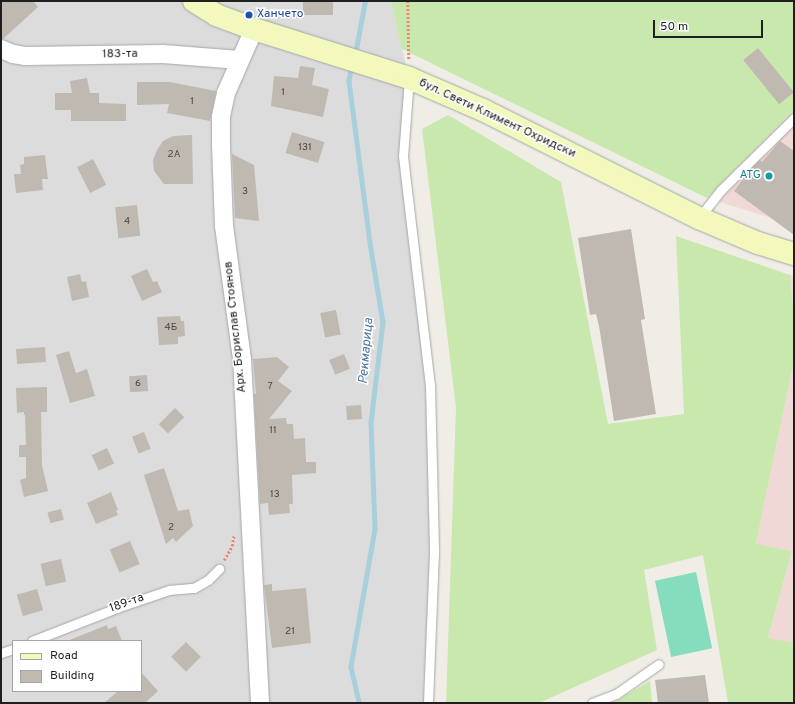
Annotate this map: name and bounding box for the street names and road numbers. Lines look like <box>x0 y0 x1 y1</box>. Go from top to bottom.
street label: 183-та <box>102 47 138 63</box>
street label: бул. Свети Климент Охридски <box>416 76 578 162</box>
street label: Арх. Борислав Стоянов <box>222 261 250 393</box>
street label: 189-та <box>108 591 146 617</box>

